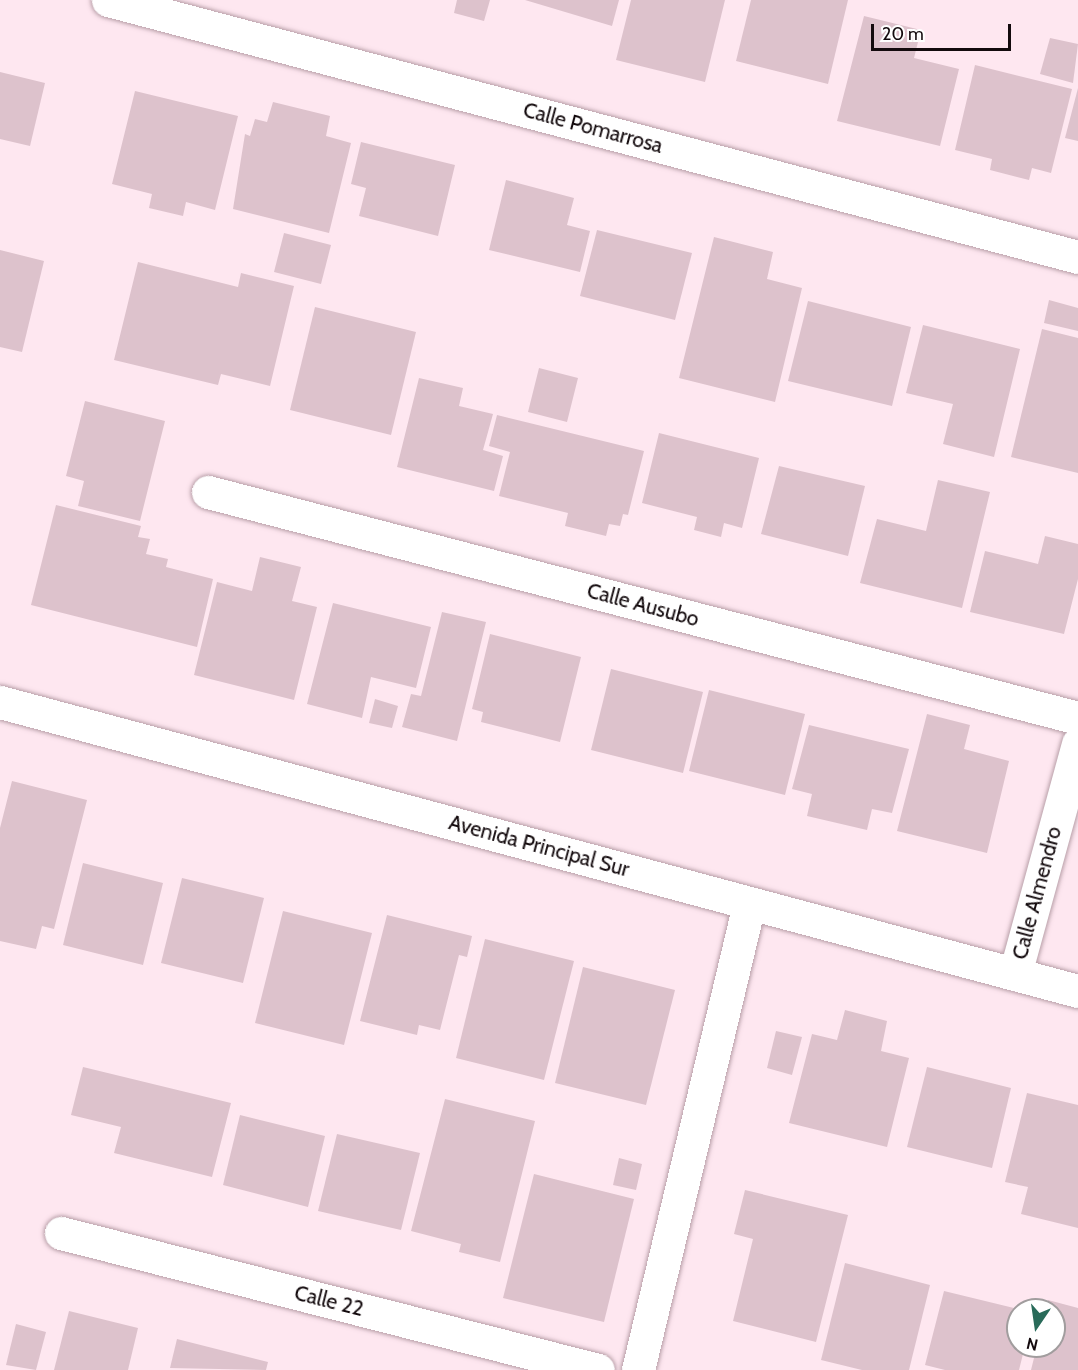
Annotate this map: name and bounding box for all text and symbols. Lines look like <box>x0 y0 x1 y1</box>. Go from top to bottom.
scale bar <box>874 12 1014 50</box>
text: 20 m <box>882 23 924 45</box>
street label: Calle Pomarrosa <box>520 97 666 159</box>
street label: Calle Ausubo <box>584 578 702 632</box>
street label: Avenida Principal Sur <box>446 810 632 882</box>
street label: Calle Almendro <box>1007 824 1067 962</box>
street label: Calle 22 <box>292 1280 366 1322</box>
north arrow <box>1006 1298 1066 1358</box>
text: N <box>1025 1334 1040 1355</box>

